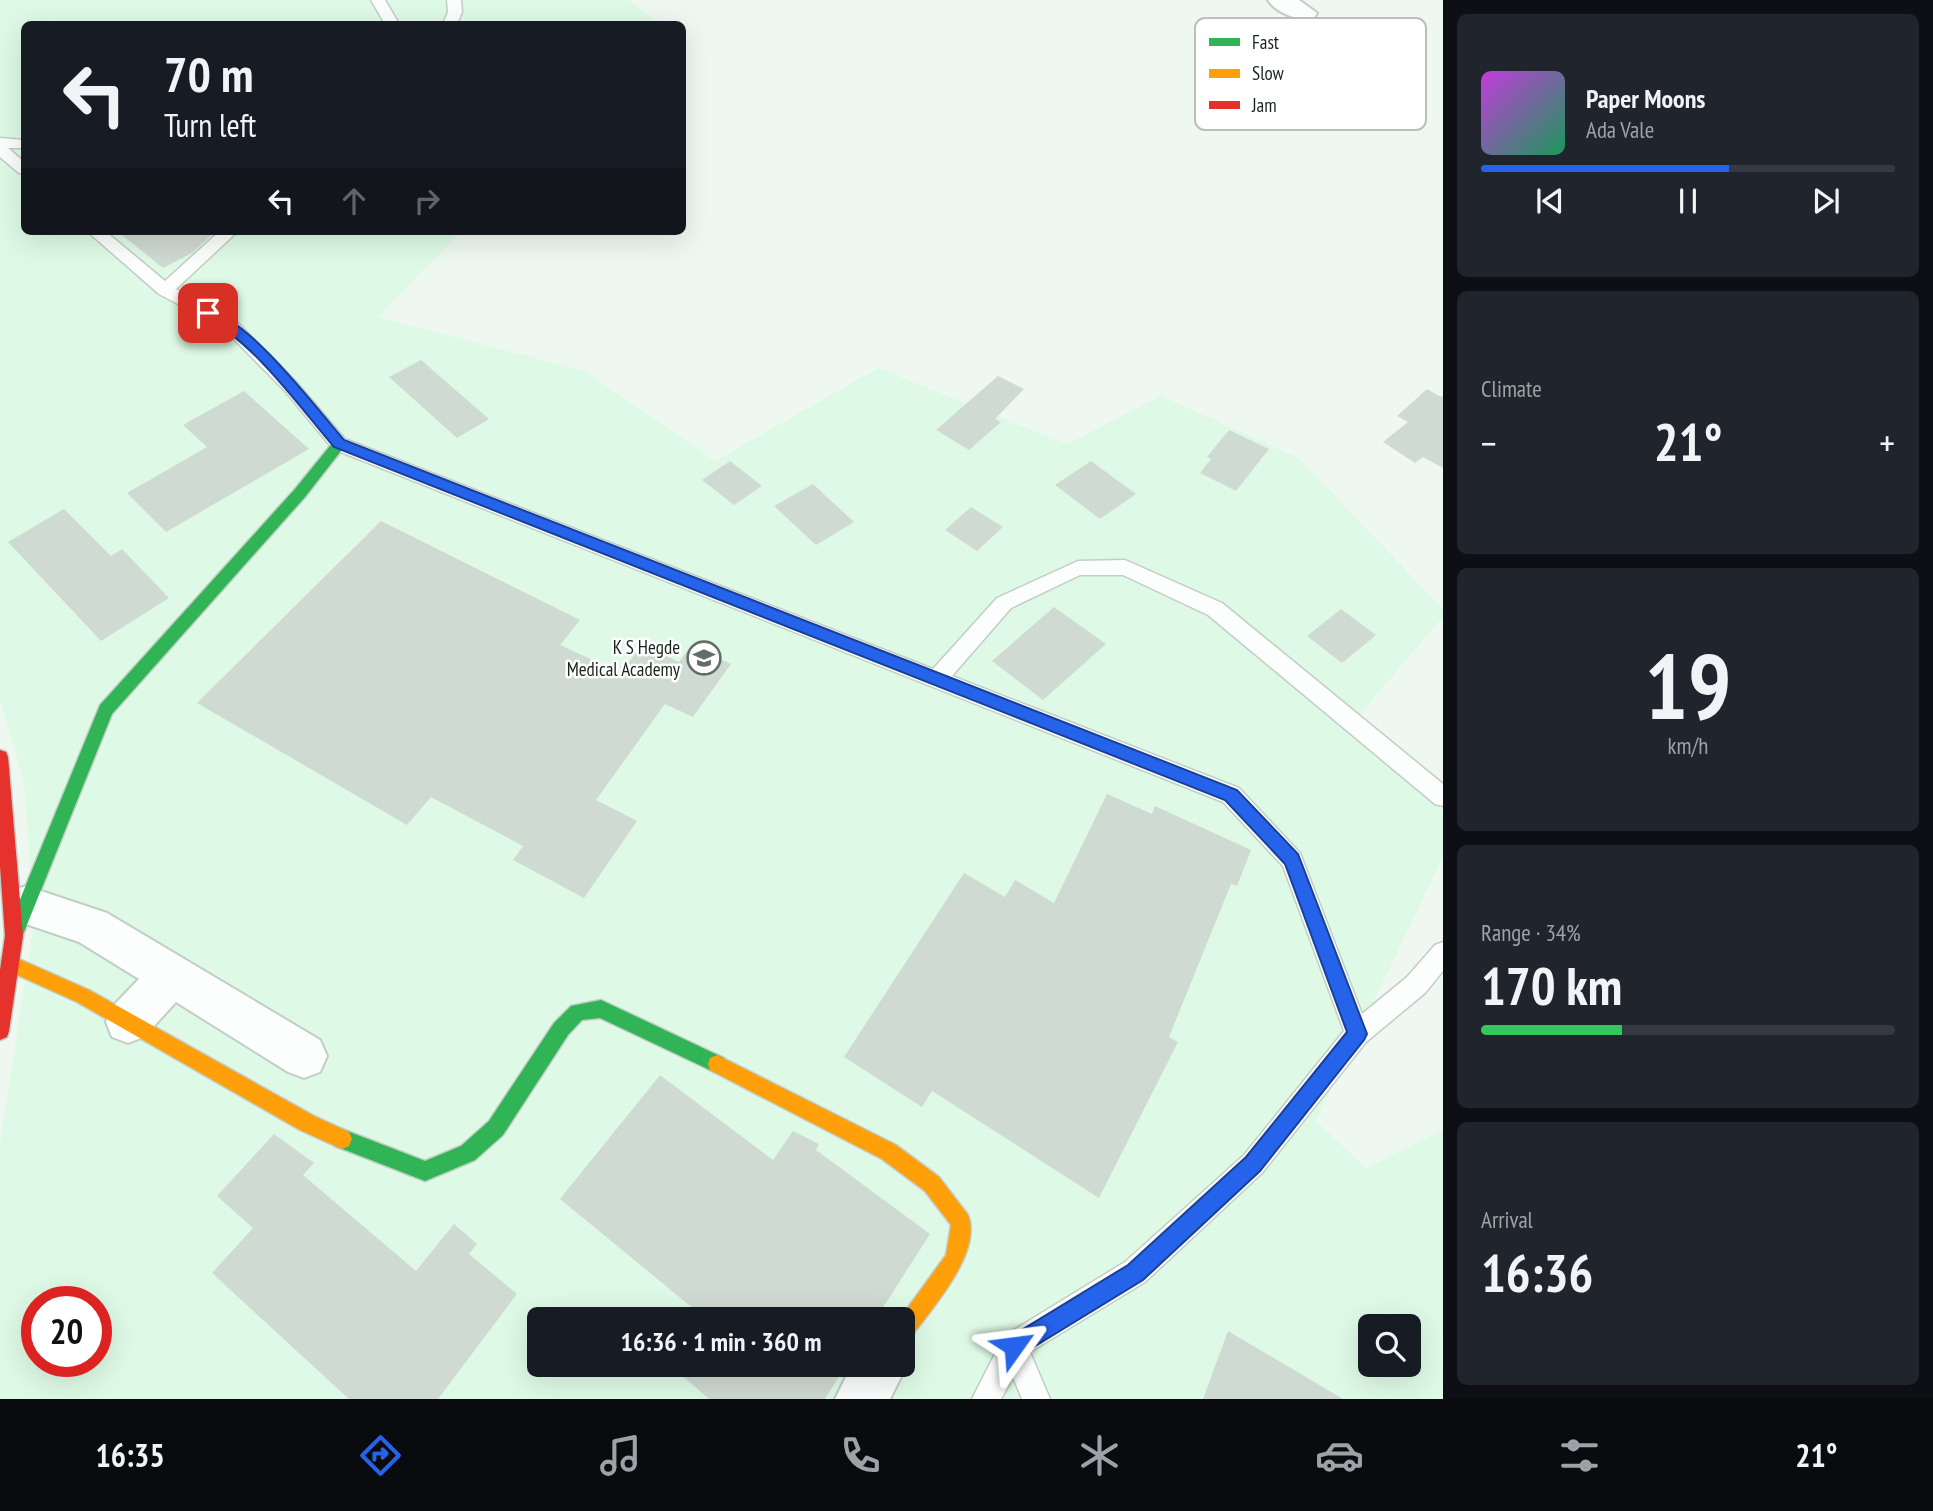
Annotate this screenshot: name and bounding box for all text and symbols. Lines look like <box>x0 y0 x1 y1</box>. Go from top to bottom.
legend <box>1195 18 1426 130</box>
text: Fast <box>1252 30 1280 54</box>
text: 70 m <box>164 42 253 106</box>
icon: left <box>49 49 140 140</box>
text: Slow <box>1252 61 1285 85</box>
text: Paper Moons <box>1586 82 1705 115</box>
text: Jam <box>1251 93 1277 117</box>
text: Turn left <box>164 104 256 146</box>
text: Ada Vale <box>1586 115 1654 144</box>
icon: left <box>262 182 300 220</box>
icon: ahead <box>335 182 373 220</box>
icon: right <box>408 182 446 220</box>
icon: previous <box>1531 182 1569 220</box>
icon: pause <box>1669 182 1707 220</box>
icon: next <box>1807 182 1845 220</box>
pin <box>178 283 238 343</box>
icon: arrive <box>189 294 227 332</box>
text: Climate <box>1481 374 1542 403</box>
text: 21° <box>1654 408 1722 475</box>
text: − <box>1481 418 1497 467</box>
text: + <box>1879 418 1895 467</box>
text: 19 <box>1645 626 1732 744</box>
place label: K S Hegde Medical Academy <box>567 635 681 681</box>
school or university icon: K S Hegde Medical Academy <box>685 639 723 677</box>
text: km/h <box>1668 731 1708 760</box>
text: Range · 34% <box>1481 918 1581 947</box>
text: 170 km <box>1481 952 1622 1019</box>
text: Arrival <box>1481 1205 1533 1234</box>
text: 16:36 <box>1481 1239 1593 1306</box>
speed limit sign: 20 <box>21 1286 112 1377</box>
position arrow <box>977 1309 1051 1383</box>
map controls <box>1358 1314 1421 1377</box>
button: search <box>1358 1314 1421 1377</box>
text: 16:36 · 1 min · 360 m <box>621 1325 821 1358</box>
icon: directions <box>356 1431 405 1480</box>
icon: music <box>596 1431 645 1480</box>
icon: phone <box>836 1431 885 1480</box>
icon: climate <box>1075 1431 1124 1480</box>
icon: car <box>1315 1431 1364 1480</box>
icon: filters <box>1555 1431 1604 1480</box>
text: 16:35 <box>95 1434 165 1476</box>
text: 21° <box>1795 1434 1838 1476</box>

